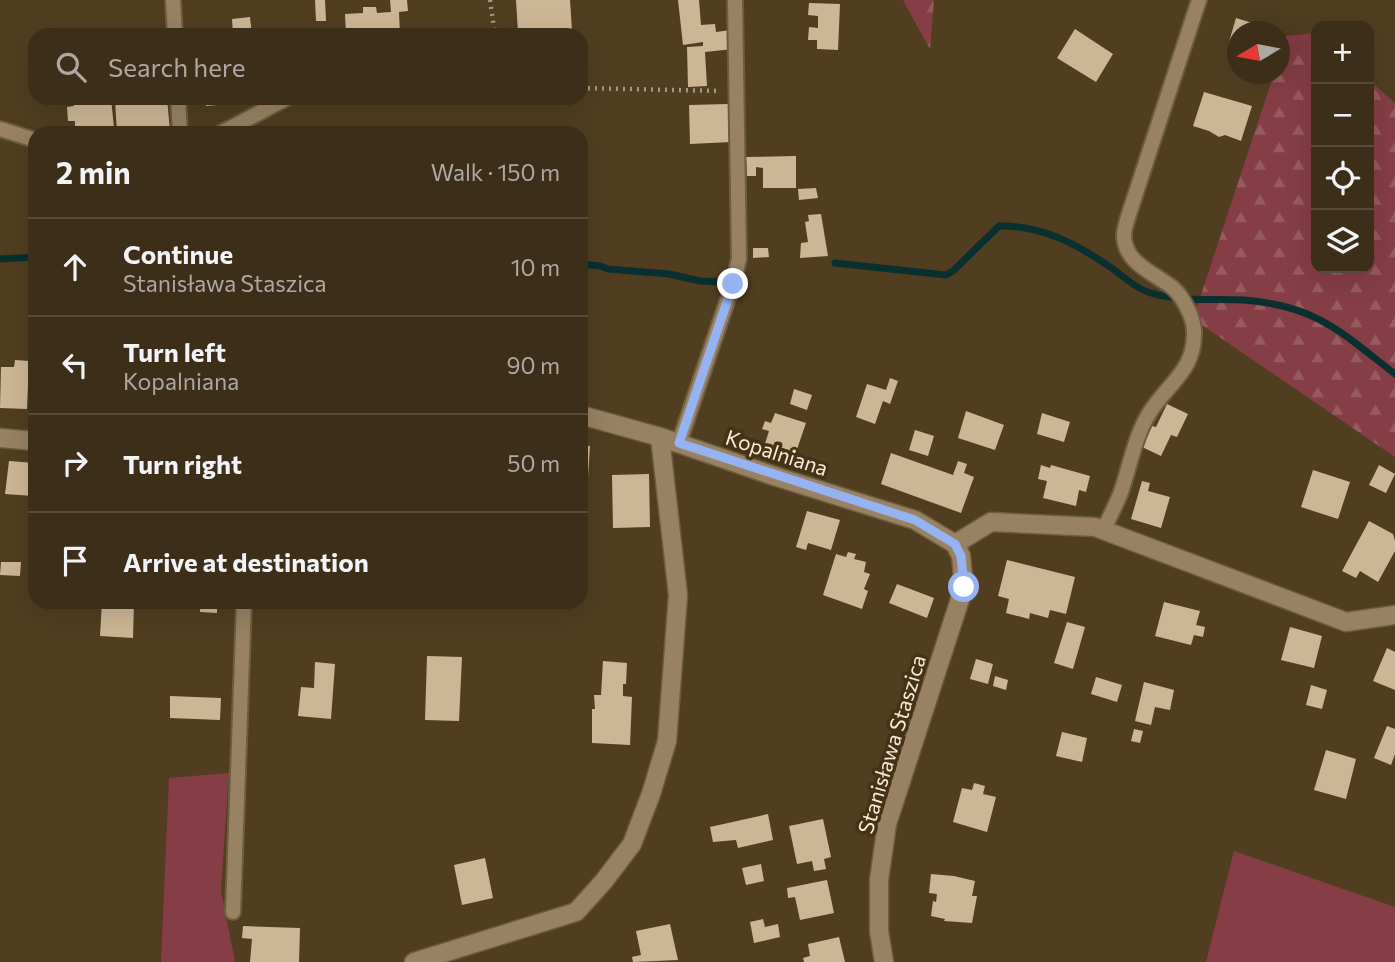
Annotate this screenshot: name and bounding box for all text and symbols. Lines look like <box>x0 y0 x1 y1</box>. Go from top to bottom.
north arrow <box>1227 21 1290 84</box>
map controls <box>1311 21 1374 273</box>
button: + <box>1311 21 1374 84</box>
search box <box>28 28 588 105</box>
icon: search <box>52 48 90 86</box>
text: Search here <box>108 51 246 82</box>
button: − <box>1311 84 1374 147</box>
button: locate <box>1311 147 1374 210</box>
text: 2 min <box>56 153 131 190</box>
text: Walk · 150 m <box>431 158 560 186</box>
button: layers <box>1311 210 1374 273</box>
text: Continue <box>123 238 233 269</box>
icon: ahead <box>56 248 94 286</box>
text: 10 m <box>511 253 560 281</box>
route end <box>717 268 748 299</box>
text: Stanisława Staszica <box>123 269 327 297</box>
text: Turn left <box>123 336 226 367</box>
icon: left <box>56 346 94 384</box>
text: 90 m <box>507 351 560 379</box>
text: Kopalniana <box>123 367 239 395</box>
street label: Kopalniana <box>723 424 831 480</box>
icon: right <box>56 444 94 482</box>
text: Turn right <box>123 448 242 479</box>
text: 50 m <box>507 449 560 477</box>
icon: arrive <box>56 542 94 580</box>
text: Arrive at destination <box>123 546 369 577</box>
route start <box>948 571 979 602</box>
street label: Stanisława Staszica <box>852 651 930 837</box>

